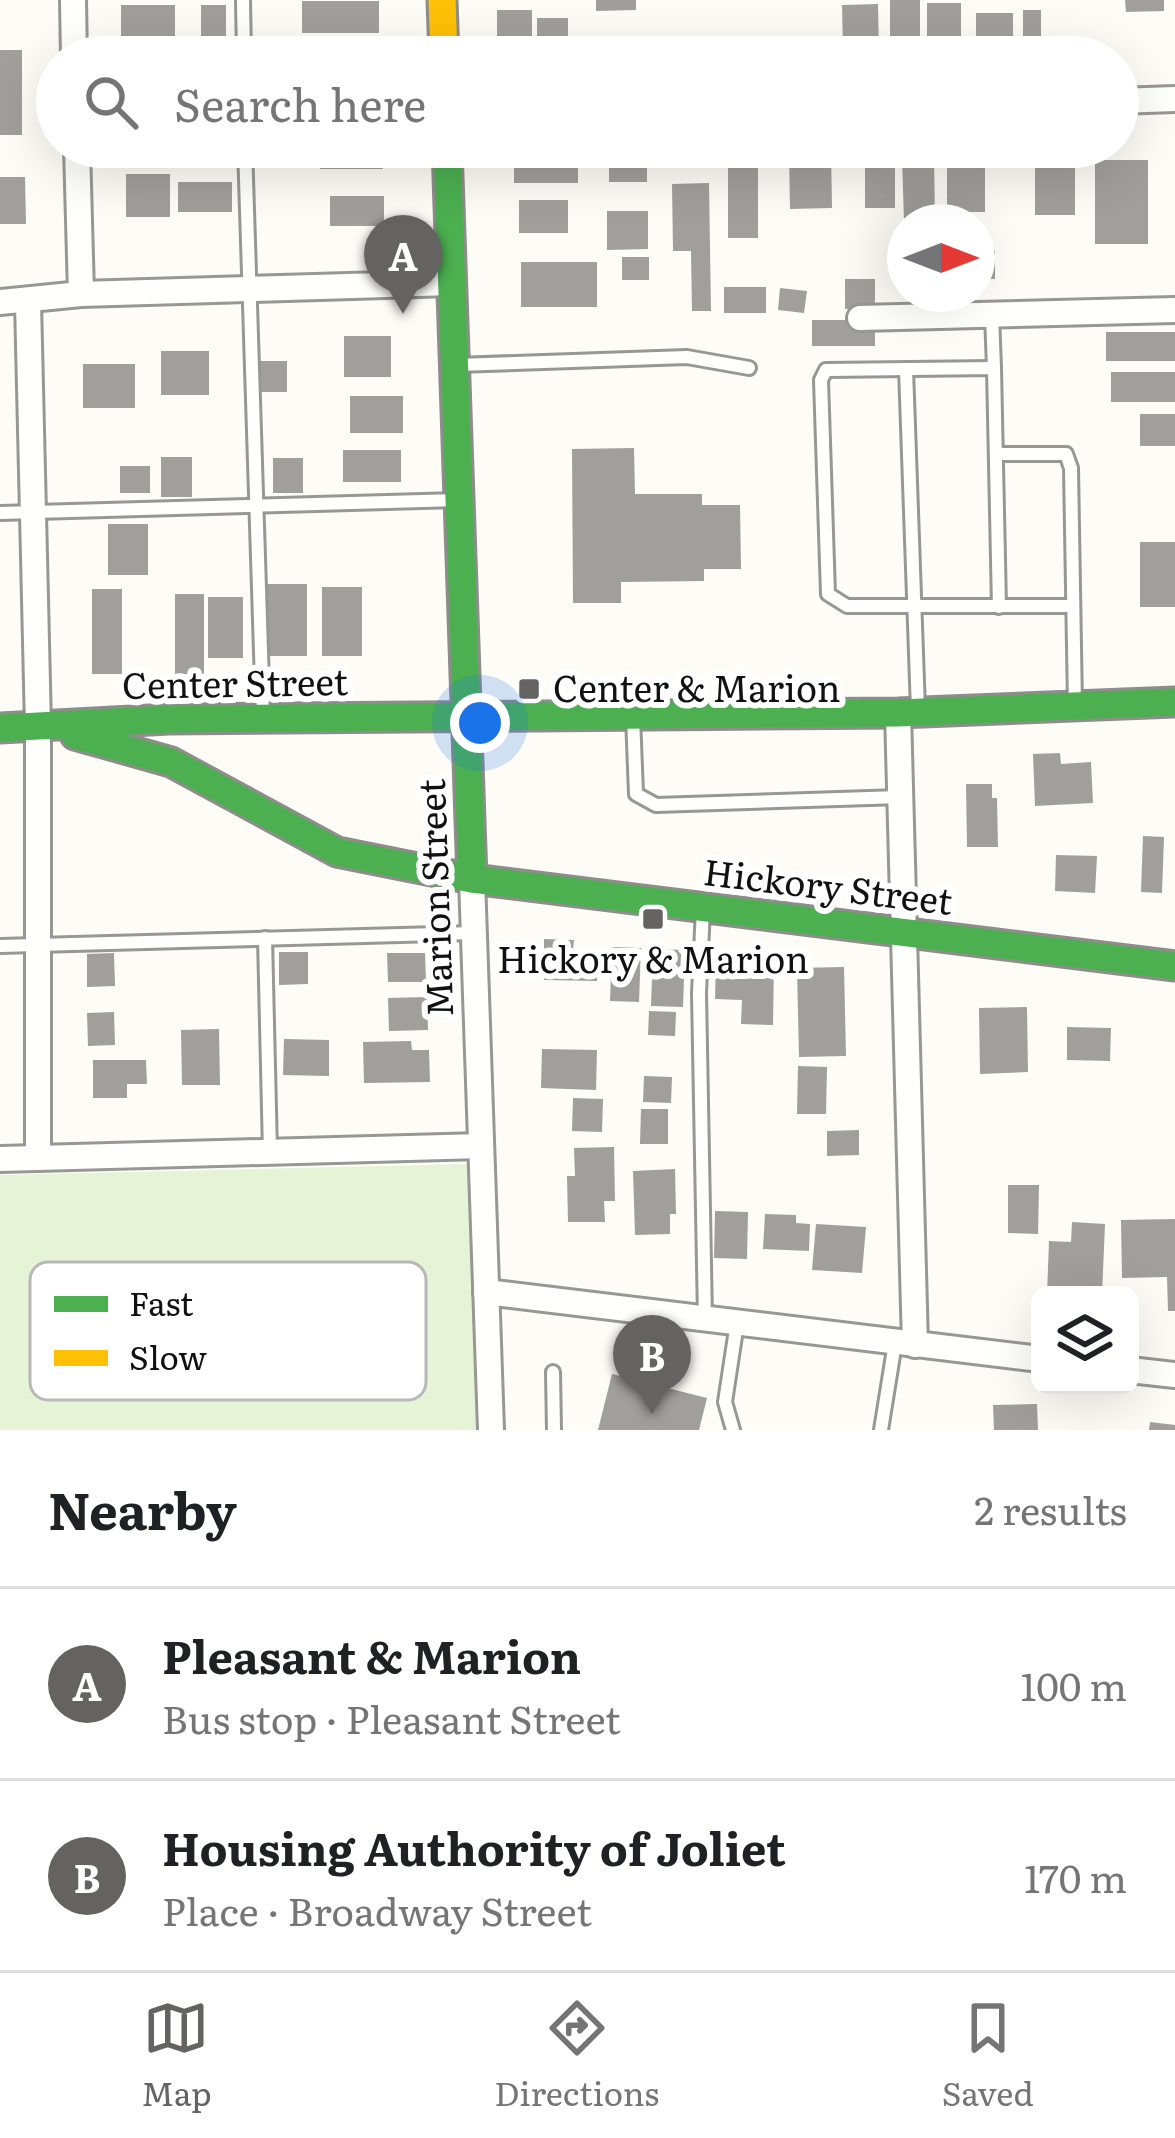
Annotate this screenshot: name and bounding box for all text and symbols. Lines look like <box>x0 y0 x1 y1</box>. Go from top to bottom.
search box <box>36 36 1139 168</box>
icon: search <box>78 69 144 135</box>
text: Search here <box>174 69 426 136</box>
north arrow <box>887 204 995 312</box>
pin: A <box>364 215 442 314</box>
street label: Center Street <box>121 653 349 710</box>
place label: Center & Marion <box>553 660 841 713</box>
marker: Center & Marion <box>516 676 542 702</box>
your location <box>450 693 510 753</box>
street label: Marion Street <box>403 778 464 1018</box>
street label: Hickory Street <box>701 843 956 926</box>
marker: Hickory & Marion <box>640 906 666 932</box>
place label: Hickory & Marion <box>497 931 809 984</box>
legend <box>30 1262 426 1400</box>
text: Fast <box>129 1277 194 1326</box>
map controls <box>1031 1286 1139 1394</box>
button: layers <box>1031 1286 1139 1394</box>
pin: B <box>613 1315 691 1414</box>
text: Slow <box>129 1331 207 1380</box>
text: Nearby <box>48 1470 237 1546</box>
text: 2 results <box>974 1479 1127 1537</box>
text: Pleasant & Marion <box>162 1621 581 1688</box>
text: A <box>72 1655 102 1713</box>
text: 100 m <box>1020 1655 1127 1713</box>
text: Bus stop · Pleasant Street <box>162 1688 621 1746</box>
text: Housing Authority of Joliet <box>162 1813 786 1880</box>
text: B <box>74 1847 100 1905</box>
text: 170 m <box>1024 1847 1127 1905</box>
text: Place · Broadway Street <box>162 1880 592 1938</box>
tab: Map <box>141 1995 212 2116</box>
tab: Directions <box>494 1995 659 2116</box>
tab: Saved <box>942 1995 1034 2116</box>

